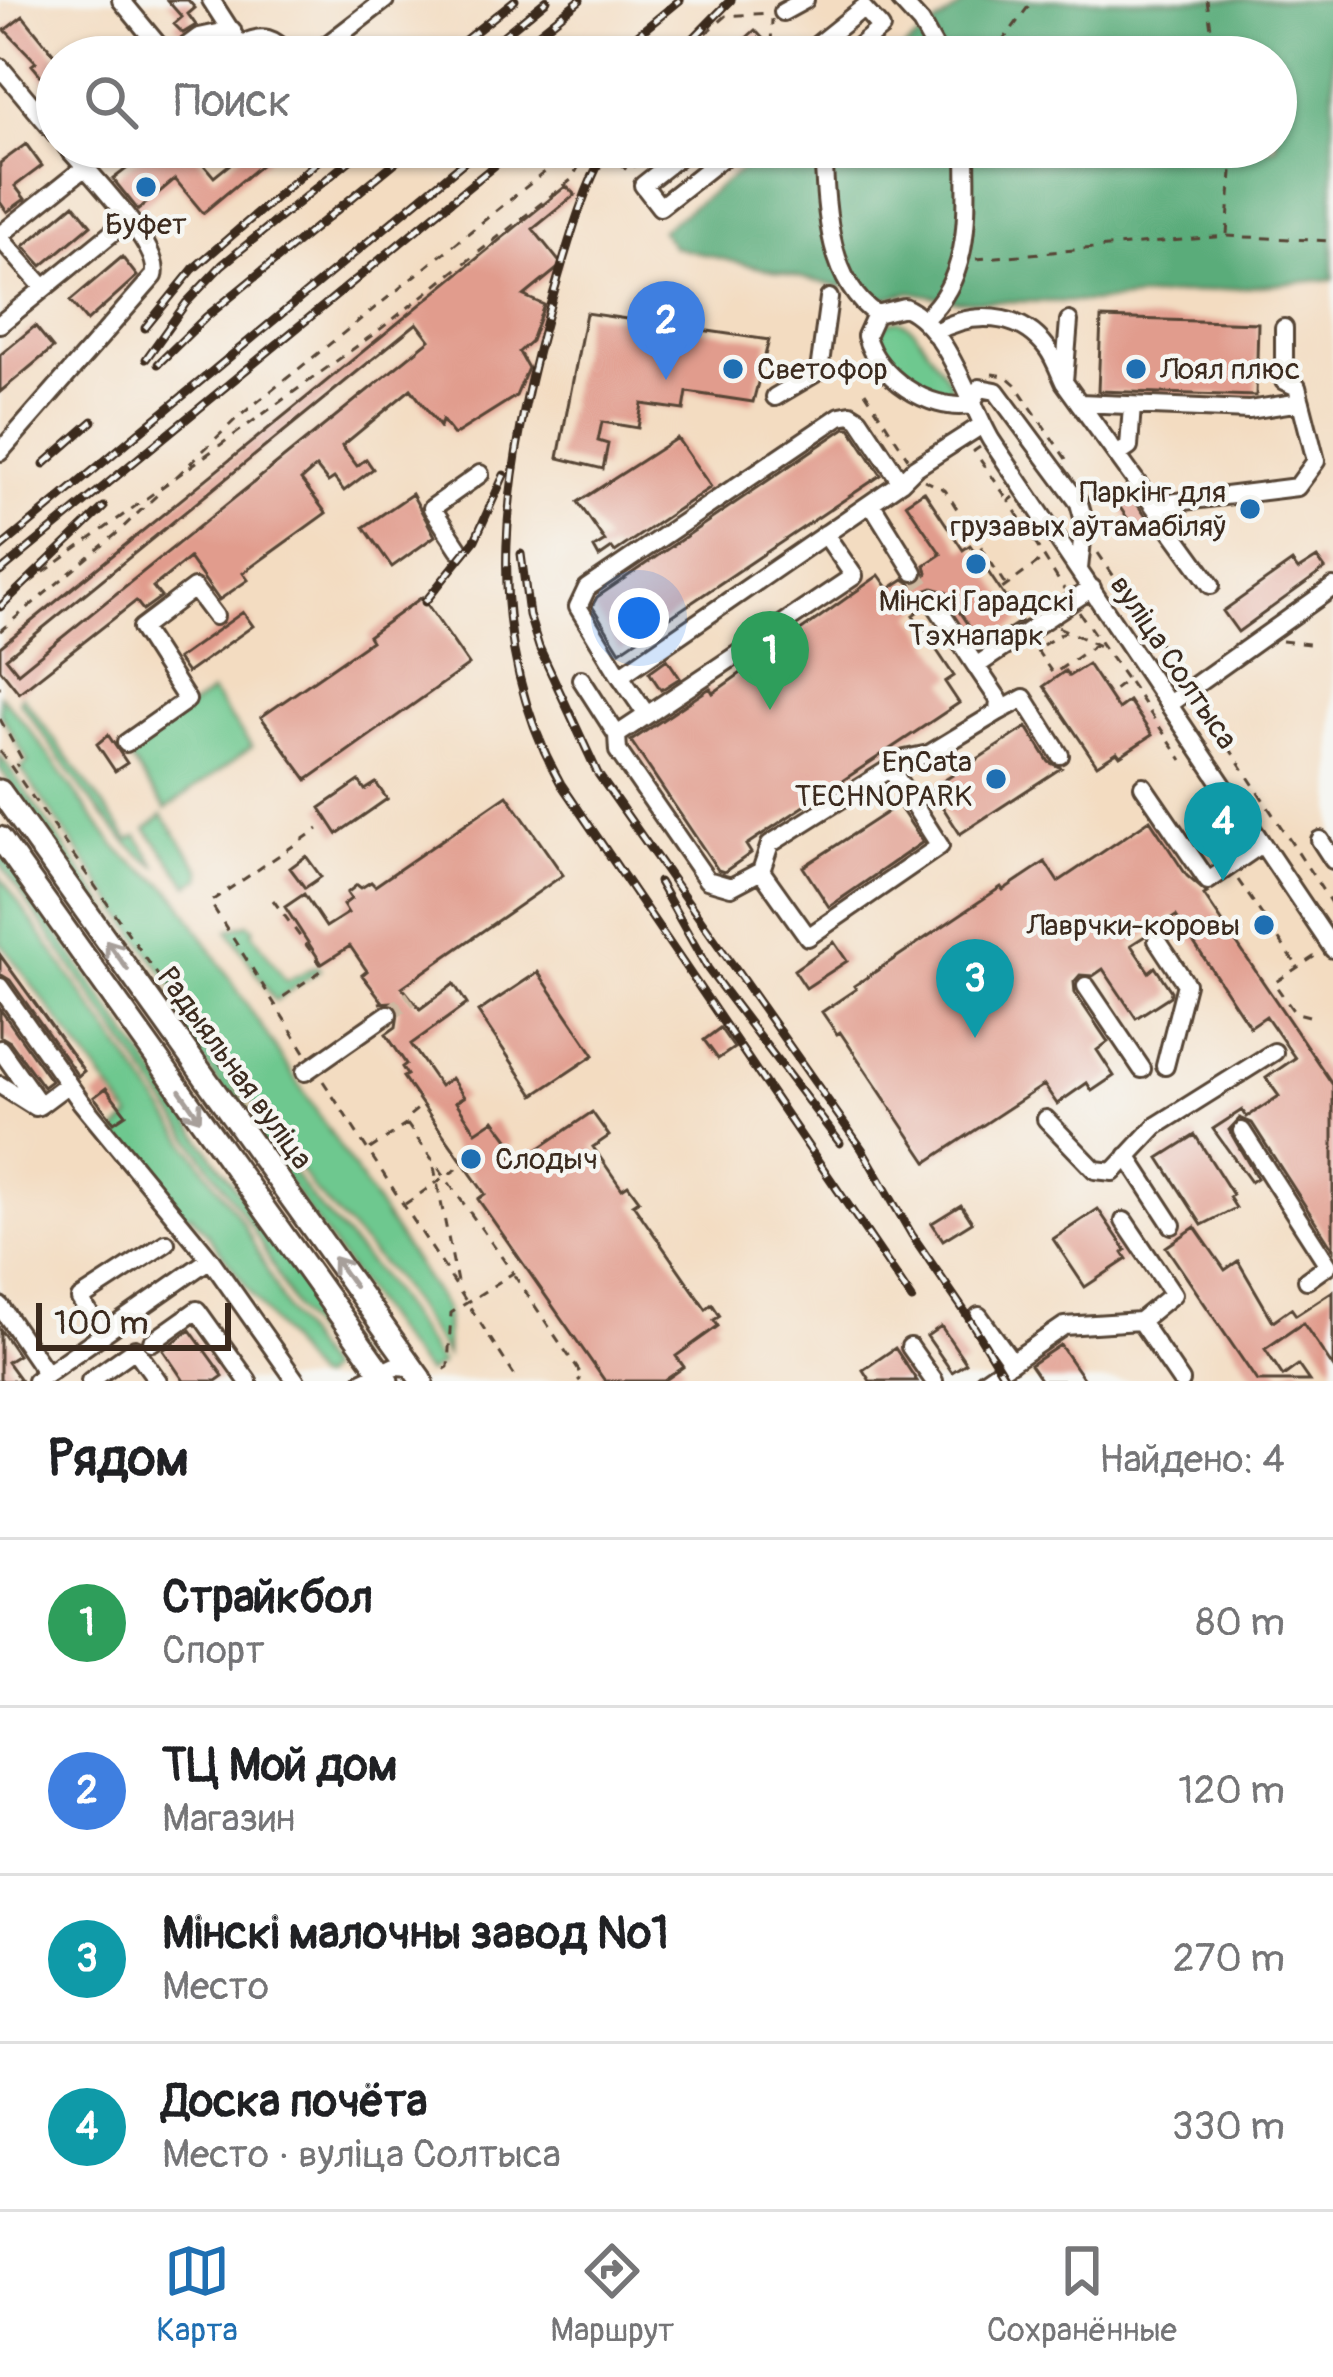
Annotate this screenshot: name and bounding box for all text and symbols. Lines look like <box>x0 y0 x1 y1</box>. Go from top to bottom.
search box <box>36 36 1297 168</box>
icon: search <box>78 69 144 135</box>
text: Поиск <box>174 74 291 130</box>
marker: Буфет <box>133 174 159 200</box>
place label: Буфет <box>105 206 187 243</box>
pin: 2 <box>627 281 705 380</box>
place label: Светофор <box>757 351 888 388</box>
place label: Лоял плюс <box>1159 351 1300 388</box>
marker: Светофор <box>720 356 746 382</box>
marker: Лоял плюс <box>1123 356 1149 382</box>
place label: Паркінг для грузавых аўтамабіляў <box>951 474 1226 545</box>
marker: Паркінг для грузавых аўтамабіляў <box>1237 496 1263 522</box>
marker: Мінскі Гарадскі Тэхнапарк <box>963 551 989 577</box>
street label: вуліца Солтыса <box>1102 568 1245 756</box>
place label: Мінскі Гарадскі Тэхнапарк <box>879 583 1073 654</box>
your location <box>609 588 669 648</box>
pin: 1 <box>731 611 809 710</box>
place label: EnCata TECHNOPARK <box>795 744 972 815</box>
marker: EnCata TECHNOPARK <box>983 766 1009 792</box>
pin: 4 <box>1184 782 1262 881</box>
place label: Лаврчки-коровы <box>1025 907 1240 944</box>
marker: Лаврчки-коровы <box>1251 912 1277 938</box>
one-way arrow <box>105 939 131 972</box>
pin: 3 <box>936 939 1014 1038</box>
street label: Радыяльная вуліца <box>149 960 320 1177</box>
one-way arrow <box>177 1088 202 1121</box>
place label: Слодыч <box>495 1141 598 1178</box>
marker: Слодыч <box>458 1146 484 1172</box>
one-way arrow <box>332 1256 357 1289</box>
scale bar <box>36 1297 231 1350</box>
text: 100 m <box>54 1303 148 1344</box>
text: Рядом <box>48 1427 189 1491</box>
text: Найдено: 4 <box>1099 1435 1285 1484</box>
text: Страйкбол <box>162 1570 373 1626</box>
text: 1 <box>79 1598 95 1647</box>
text: 80 m <box>1196 1598 1285 1647</box>
text: Спорт <box>162 1626 265 1675</box>
text: ТЦ Мой дом <box>162 1738 397 1794</box>
text: 2 <box>76 1766 98 1815</box>
text: 120 m <box>1178 1766 1285 1815</box>
text: Магазин <box>162 1794 295 1843</box>
text: Мінскі малочны завод №1 <box>162 1906 669 1962</box>
text: 3 <box>76 1934 98 1983</box>
text: 270 m <box>1173 1934 1285 1983</box>
text: Место <box>162 1962 269 2011</box>
text: Доска почёта <box>162 2074 428 2130</box>
text: 4 <box>76 2102 98 2151</box>
text: 330 m <box>1172 2102 1285 2151</box>
text: Место · вуліца Солтыса <box>162 2130 561 2179</box>
tab: Карта <box>156 2238 238 2351</box>
tab: Маршрут <box>550 2238 674 2351</box>
tab: Сохранённые <box>987 2238 1177 2351</box>

